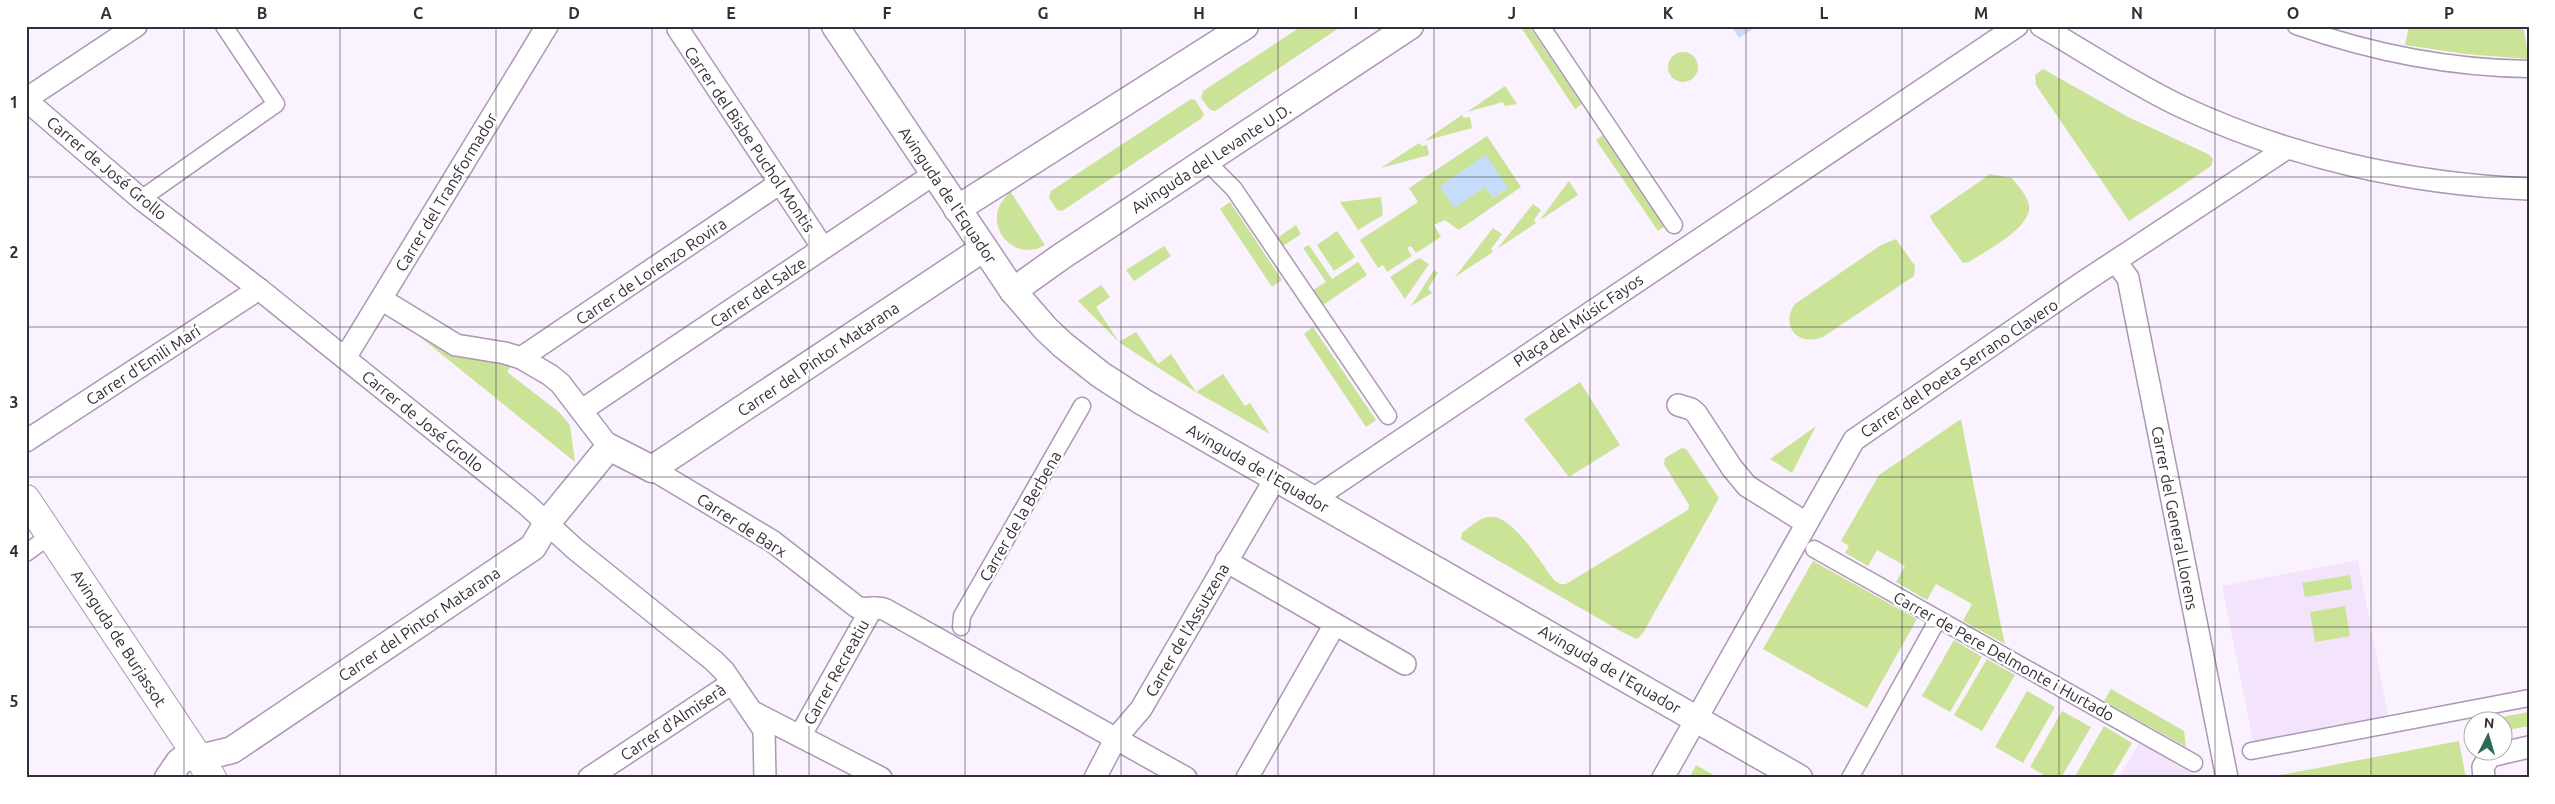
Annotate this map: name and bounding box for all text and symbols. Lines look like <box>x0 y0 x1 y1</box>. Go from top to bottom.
text: A <box>100 4 112 22</box>
text: B <box>257 4 267 22</box>
text: C <box>413 4 423 22</box>
text: D <box>568 4 580 22</box>
text: E <box>726 4 736 22</box>
text: F <box>883 4 892 22</box>
text: G <box>1037 4 1049 22</box>
text: H <box>1193 4 1205 22</box>
text: I <box>1354 4 1358 22</box>
text: J <box>1508 4 1516 22</box>
text: K <box>1663 4 1674 22</box>
text: L <box>1820 4 1829 22</box>
text: M <box>1974 4 1988 22</box>
text: N <box>2131 4 2143 22</box>
text: O <box>2287 4 2299 22</box>
text: P <box>2444 4 2454 22</box>
street label: Carrer del Bisbe Puchol Montis <box>681 43 819 235</box>
text: 1 <box>9 93 19 111</box>
street label: Avinguda del Levante U.D. <box>1128 100 1294 216</box>
street label: Carrer del Transformador <box>391 109 501 275</box>
street label: Carrer de José Grollo <box>43 113 171 223</box>
street label: Avinguda de l'Equador <box>896 123 1000 267</box>
street label: Carrer de Lorenzo Rovira <box>572 214 730 328</box>
text: 2 <box>9 243 19 261</box>
street label: Carrer del Salze <box>707 253 809 331</box>
street label: Plaça del Músic Fayos <box>1510 270 1646 370</box>
street label: Carrer del Poeta Serrano Clavero <box>1857 295 2061 441</box>
street label: Carrer del Pintor Matarana <box>734 298 902 420</box>
street label: Carrer d'Emili Marí <box>83 321 204 409</box>
street label: Carrer de José Grollo <box>359 366 487 476</box>
text: 3 <box>9 393 19 411</box>
street label: Avinguda de l'Equador <box>1184 420 1332 516</box>
street label: Carrer del General Llorens <box>2148 425 2202 612</box>
street label: Carrer de la Berbena <box>975 448 1065 584</box>
street label: Carrer de Barx <box>694 489 790 561</box>
text: 4 <box>9 542 19 560</box>
street label: Carrer de l'Assutzena <box>1141 560 1233 700</box>
street label: Carrer del Pintor Matarana <box>335 563 503 685</box>
street label: Avinguda de Burjassot <box>68 566 170 710</box>
street label: Carrer de Pere Delmonte i Hurtado <box>1890 588 2118 724</box>
street label: Carrer Recreatiu <box>800 616 872 728</box>
street label: Avinguda de l'Equador <box>1536 621 1684 717</box>
street label: Carrer d'Almiserà <box>617 680 729 764</box>
text: 5 <box>9 692 19 710</box>
north arrow <box>2462 712 2512 762</box>
text: N <box>2483 715 2495 731</box>

